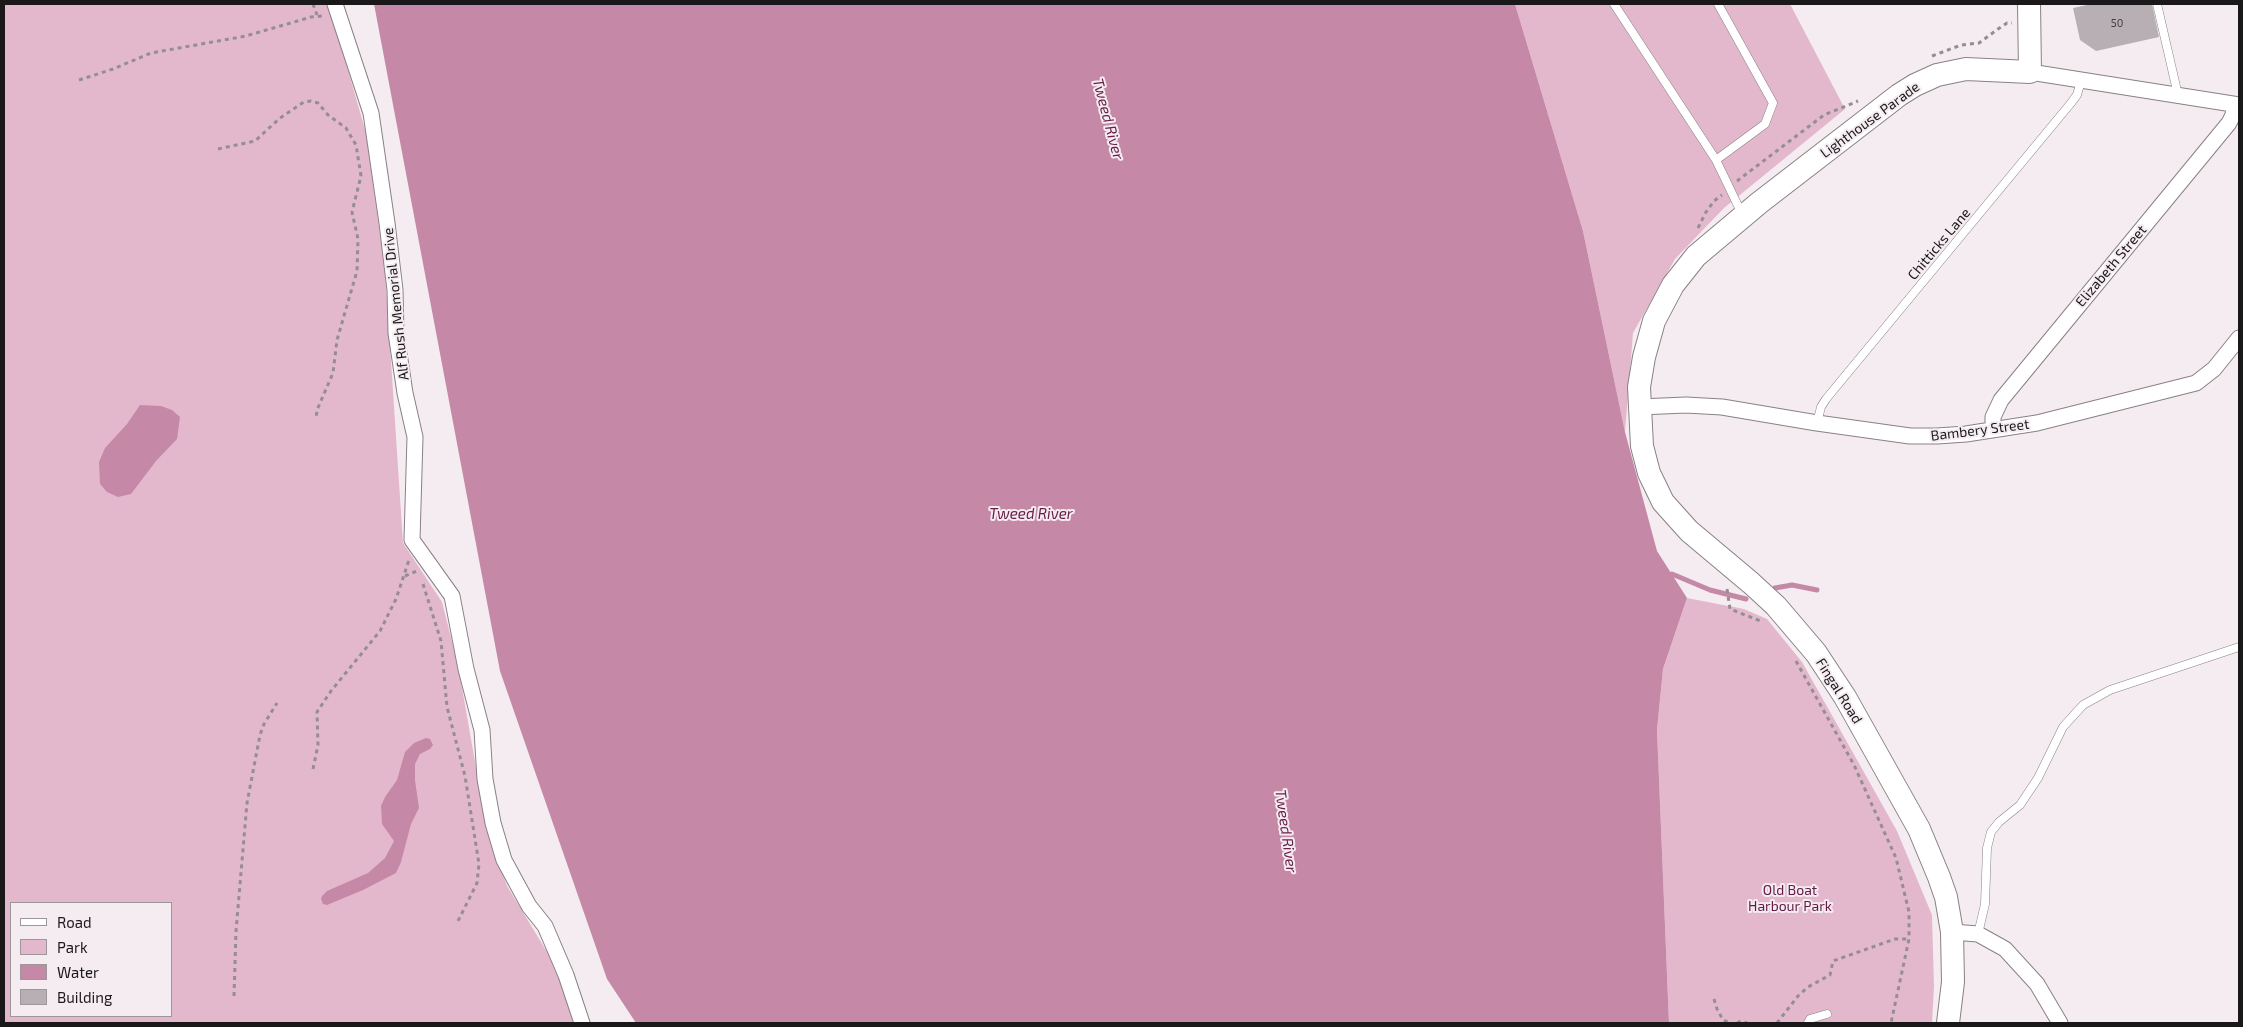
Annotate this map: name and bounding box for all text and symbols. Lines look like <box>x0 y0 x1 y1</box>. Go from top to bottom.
house number: 50 <box>2111 16 2123 30</box>
water label: Tweed River <box>1088 76 1128 162</box>
street label: Lighthouse Parade <box>1817 78 1923 162</box>
street label: Chitticks Lane <box>1904 205 1974 283</box>
street label: Elizabeth Street <box>2072 222 2150 310</box>
street label: Alf Rush Memorial Drive <box>380 227 412 381</box>
street label: Bambery Street <box>1930 416 2030 444</box>
water label: Tweed River <box>989 505 1073 523</box>
street label: Fingal Road <box>1812 655 1866 727</box>
water label: Tweed River <box>1271 788 1301 874</box>
park label: Old Boat Harbour Park <box>1748 882 1832 914</box>
legend <box>10 902 172 1017</box>
text: Road <box>57 913 92 931</box>
text: Park <box>57 938 88 956</box>
text: Water <box>57 963 99 981</box>
text: Building <box>57 988 112 1006</box>

